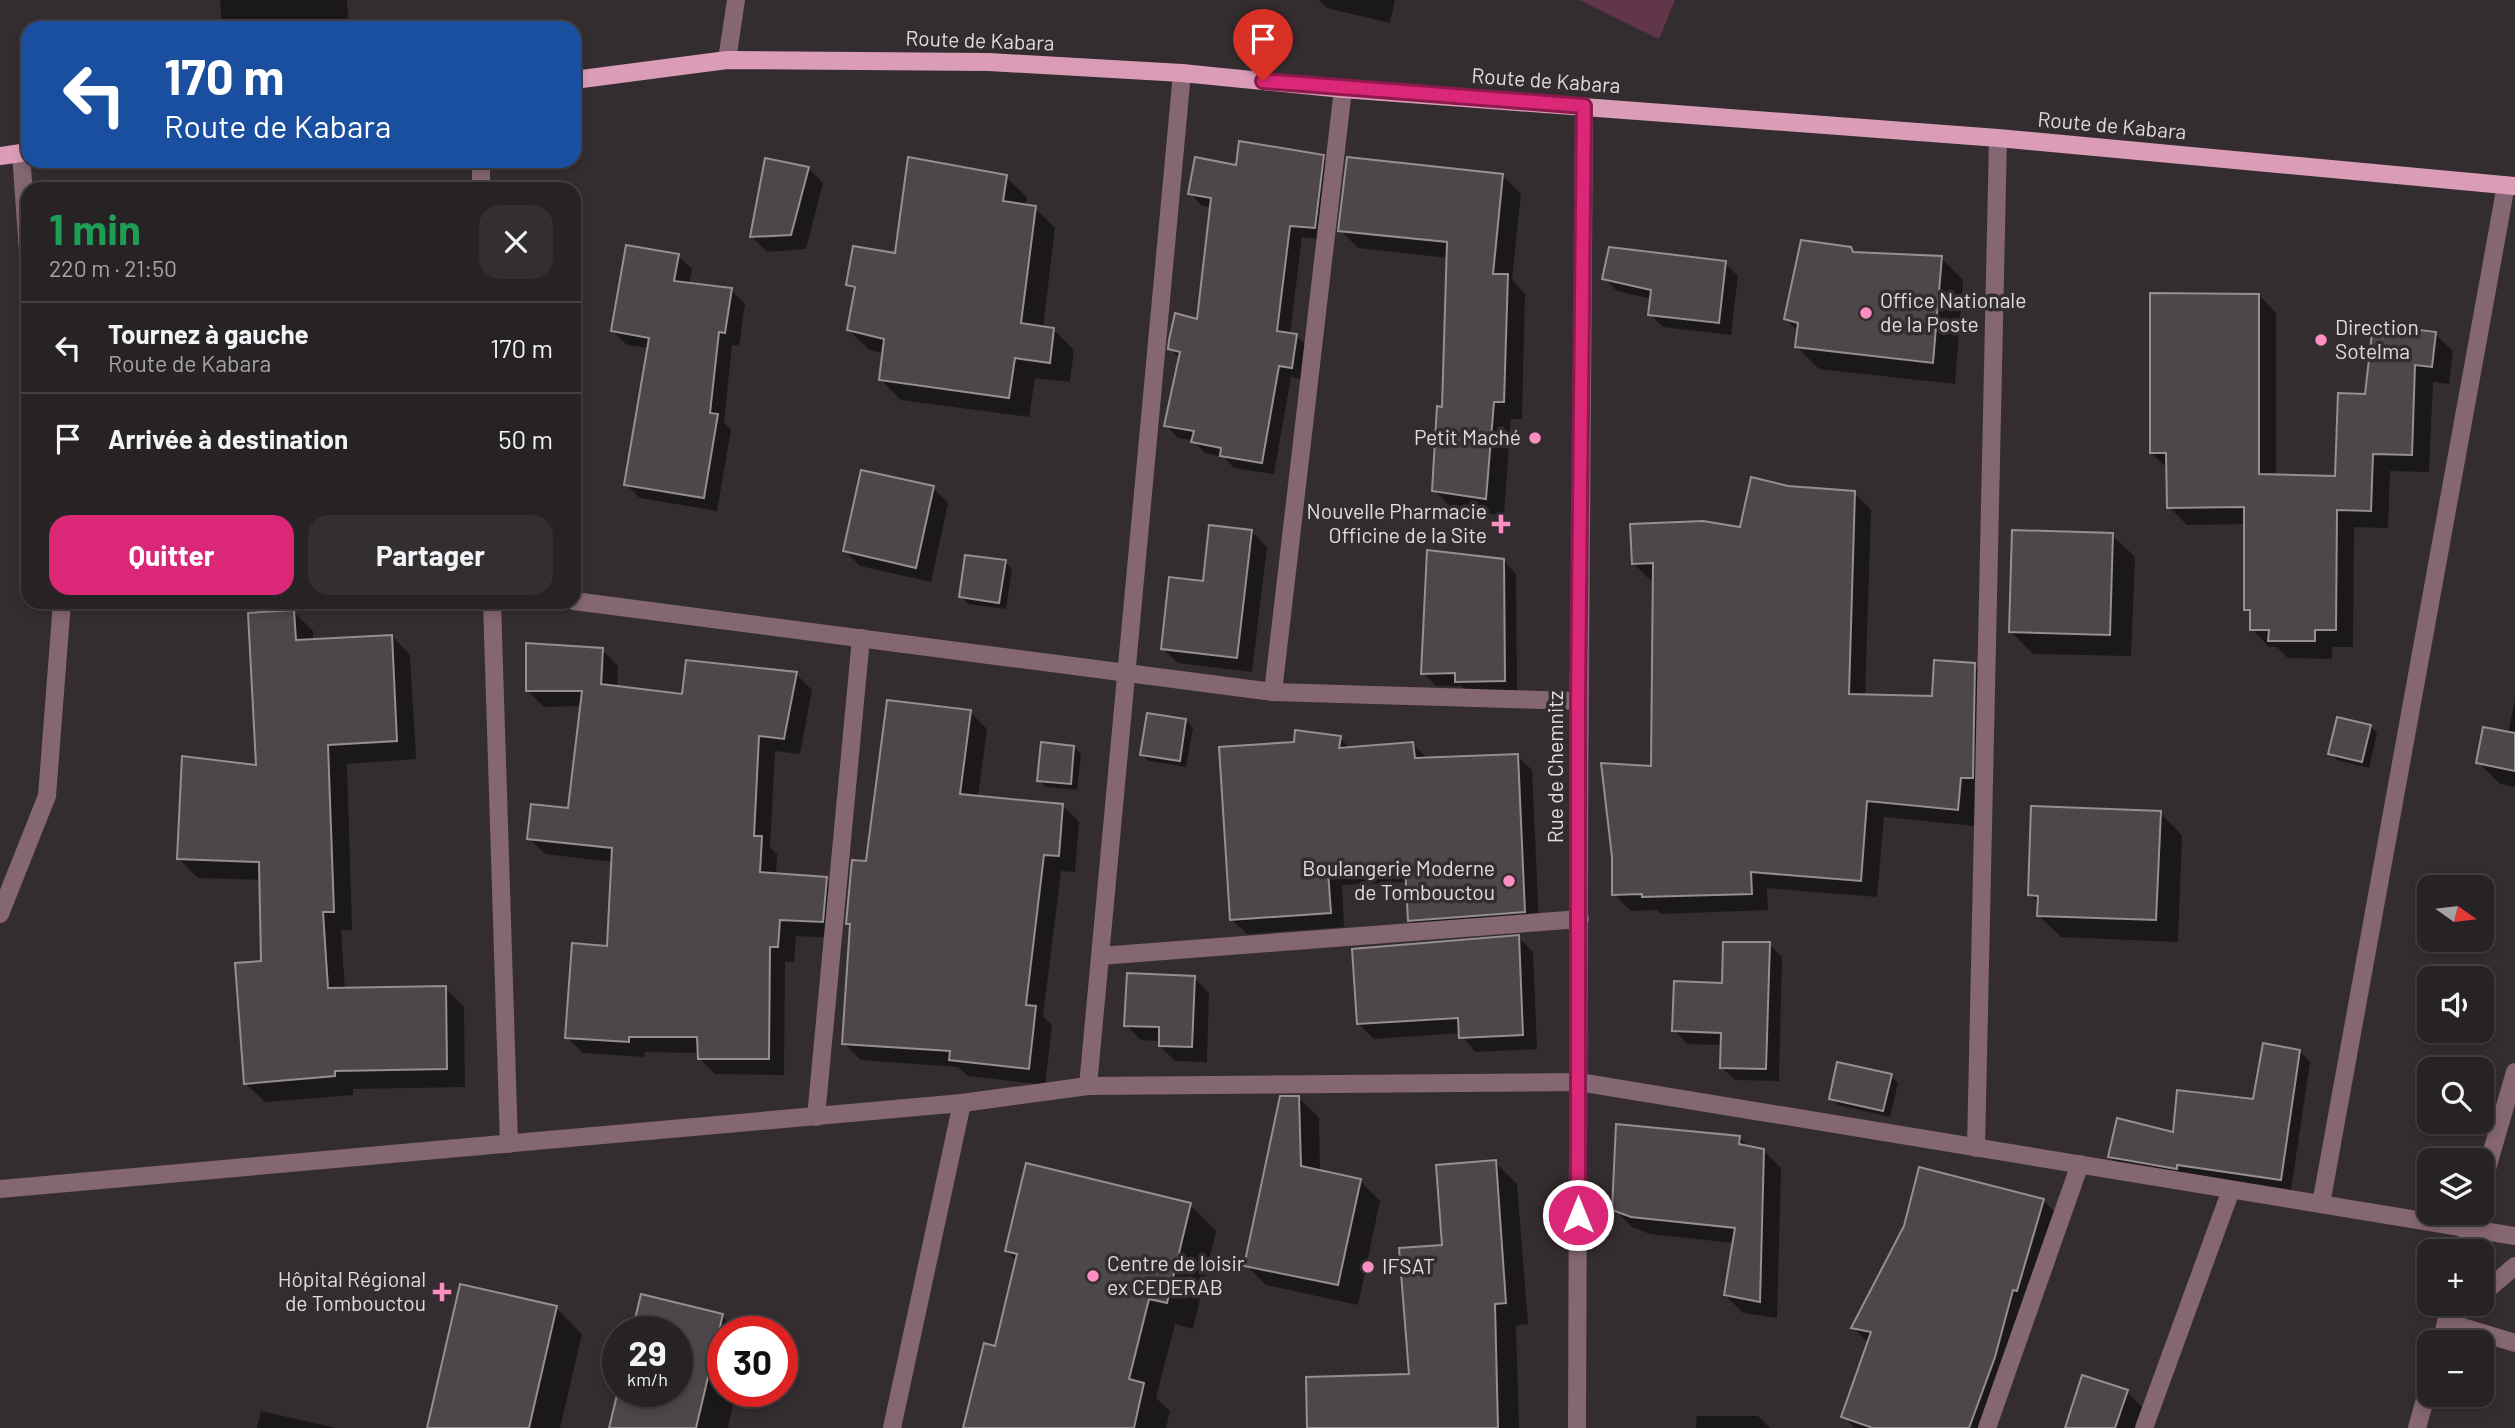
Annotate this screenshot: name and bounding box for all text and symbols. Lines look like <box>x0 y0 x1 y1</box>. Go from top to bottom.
pin <box>1233 9 1293 81</box>
icon: arrive <box>1244 20 1282 58</box>
street label: Route de Kabara <box>905 24 1055 55</box>
text: 170 m <box>164 46 284 105</box>
icon: left <box>49 49 140 140</box>
street label: Route de Kabara <box>1471 62 1621 97</box>
text: Route de Kabara <box>164 106 391 144</box>
street label: Route de Kabara <box>2037 106 2188 143</box>
text: 1 min <box>49 203 141 253</box>
button: close <box>479 205 553 279</box>
text: 220 m · 21:50 <box>49 254 177 282</box>
place label: Office Nationale de la Poste <box>1880 287 2026 336</box>
marker: Office Nationale de la Poste <box>1858 305 1874 321</box>
place label: Direction Sotelma <box>2335 314 2419 363</box>
text: Tournez à gauche <box>108 318 309 349</box>
icon: left <box>49 329 87 367</box>
text: 170 m <box>490 332 553 363</box>
marker: Direction Sotelma <box>2313 332 2329 348</box>
text: Route de Kabara <box>108 349 271 377</box>
icon: arrive <box>49 420 87 458</box>
text: Arrivée à destination <box>108 423 348 454</box>
text: 50 m <box>498 423 553 454</box>
place label: Petit Maché <box>1414 424 1521 449</box>
marker: Petit Maché <box>1527 430 1543 446</box>
place label: Nouvelle Pharmacie Officine de la Site <box>1307 498 1487 547</box>
button: Quitter <box>49 515 294 595</box>
button: Partager <box>308 515 553 595</box>
marker: Nouvelle Pharmacie Officine de la Site <box>1493 516 1509 532</box>
street label: Rue de Chemnitz <box>1542 691 1567 843</box>
place label: Boulangerie Moderne de Tombouctou <box>1302 855 1495 904</box>
marker: Boulangerie Moderne de Tombouctou <box>1501 873 1517 889</box>
north arrow <box>2417 875 2494 952</box>
map controls <box>2417 875 2494 1407</box>
button: sound <box>2417 966 2494 1043</box>
button: search <box>2417 1057 2494 1134</box>
button: layers <box>2417 1148 2494 1225</box>
position arrow <box>1541 1178 1615 1252</box>
button: + <box>2417 1239 2494 1316</box>
place label: Centre de loisir ex CEDERAB <box>1107 1250 1245 1299</box>
place label: IFSAT <box>1382 1253 1435 1278</box>
marker: IFSAT <box>1360 1259 1376 1275</box>
place label: Hôpital Régional de Tombouctou <box>278 1266 426 1315</box>
marker: Centre de loisir ex CEDERAB <box>1085 1268 1101 1284</box>
marker: Hôpital Régional de Tombouctou <box>432 1282 452 1302</box>
speed limit sign: 30 <box>707 1316 798 1407</box>
button: − <box>2417 1330 2494 1407</box>
text: 29 <box>628 1331 667 1373</box>
text: km/h <box>627 1368 668 1390</box>

